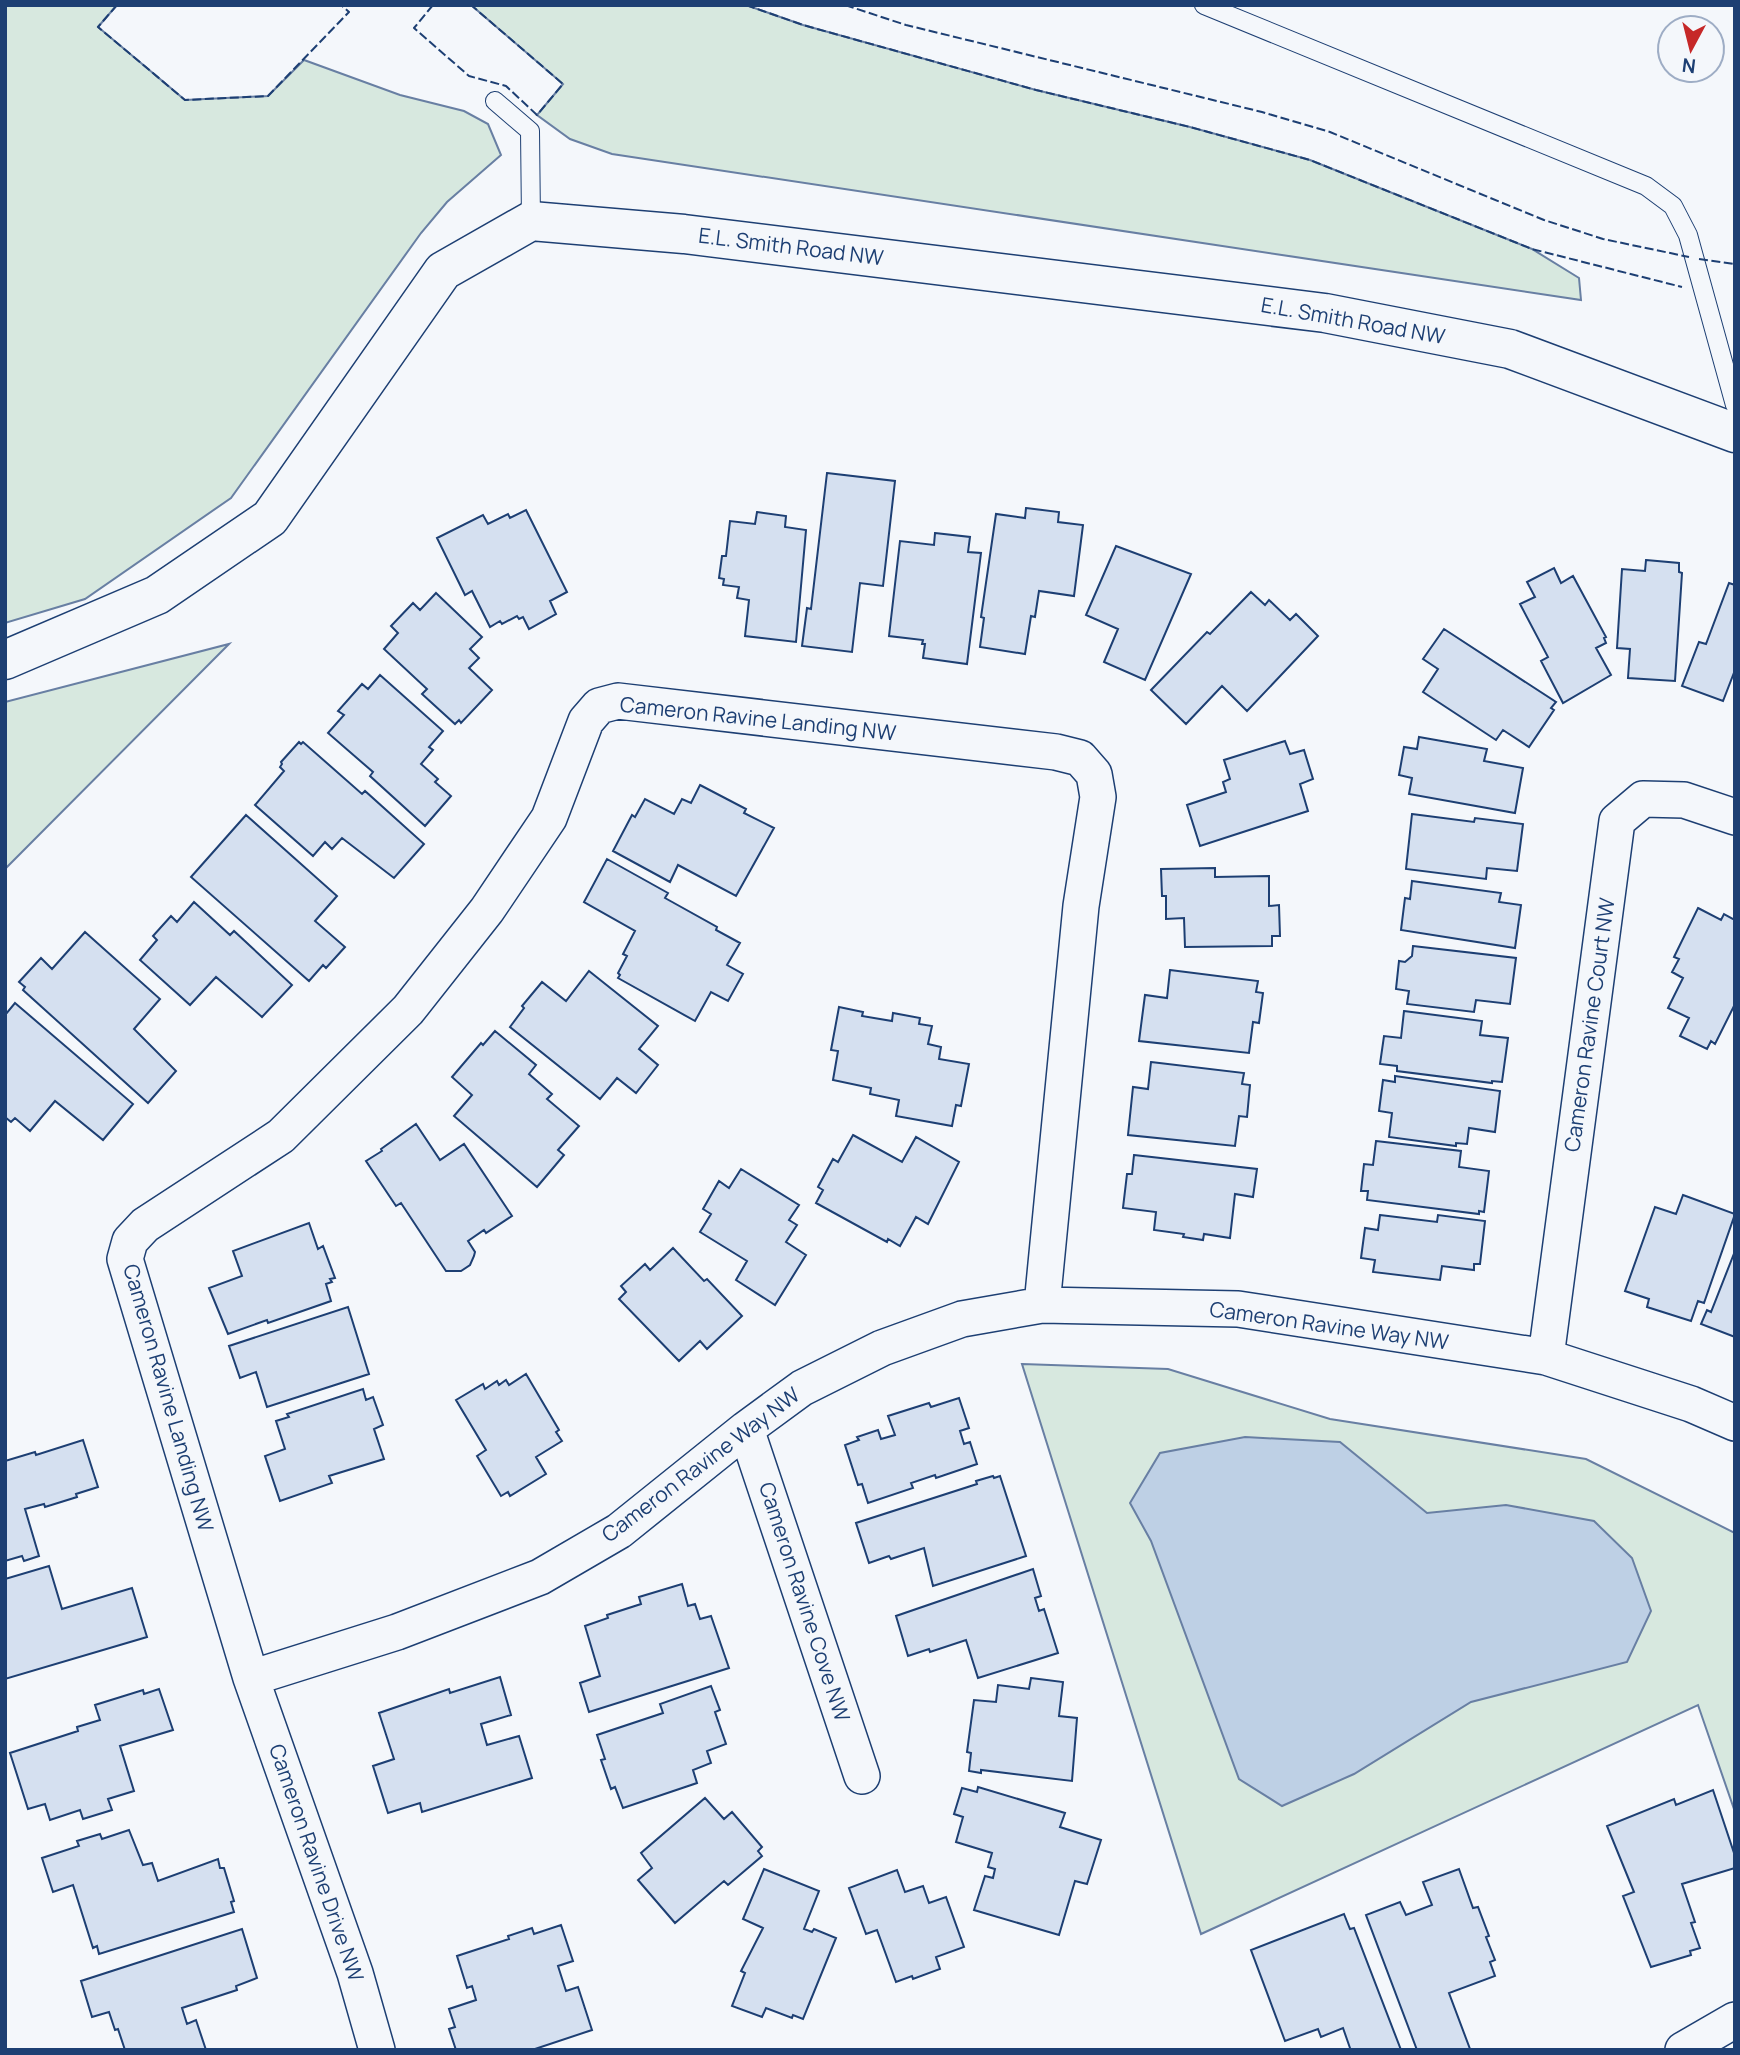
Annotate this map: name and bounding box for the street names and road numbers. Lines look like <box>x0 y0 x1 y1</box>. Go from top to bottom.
street label: E.L. Smith Road NW <box>697 221 886 271</box>
street label: E.L. Smith Road NW <box>1259 290 1448 350</box>
street label: Cameron Ravine Landing NW <box>619 690 898 746</box>
street label: Cameron Ravine Court NW <box>1557 896 1621 1154</box>
street label: Cameron Ravine Landing NW <box>117 1261 221 1535</box>
street label: Cameron Ravine Way NW <box>1208 1294 1451 1356</box>
street label: Cameron Ravine Way NW <box>596 1380 805 1548</box>
street label: Cameron Ravine Cove NW <box>753 1479 857 1725</box>
street label: Cameron Ravine Drive NW <box>263 1740 371 1985</box>

